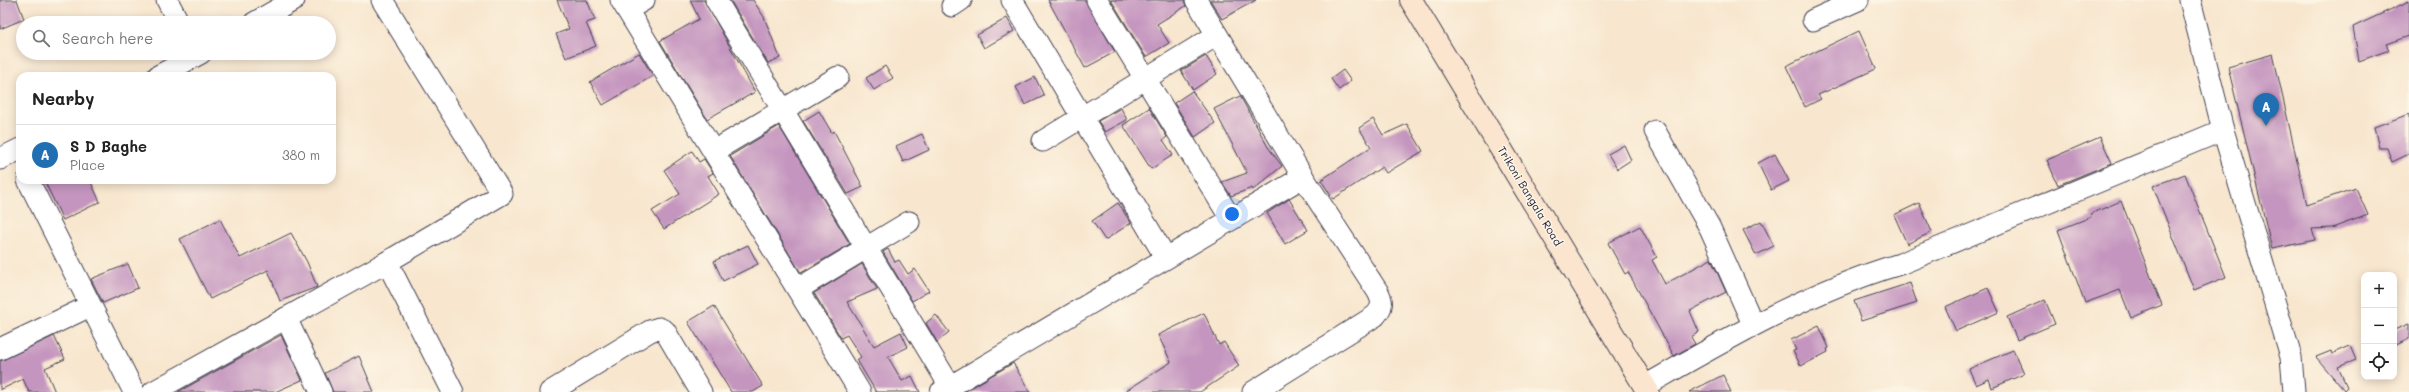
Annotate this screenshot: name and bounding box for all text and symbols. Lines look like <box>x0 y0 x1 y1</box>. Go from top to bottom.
search box <box>16 16 336 60</box>
icon: search <box>30 27 52 49</box>
text: Search here <box>62 28 153 48</box>
text: Nearby <box>32 87 94 109</box>
pin: A <box>2253 93 2279 126</box>
text: S D Baghe <box>70 136 147 156</box>
street label: Trikoni Bangala Road <box>1495 143 1566 248</box>
text: A <box>40 146 50 163</box>
text: 380 m <box>282 146 320 163</box>
text: Place <box>70 156 105 173</box>
your location <box>1222 204 1242 224</box>
map controls <box>2361 272 2397 380</box>
button: + <box>2361 272 2397 308</box>
button: − <box>2361 308 2397 344</box>
button: locate <box>2361 344 2397 380</box>

